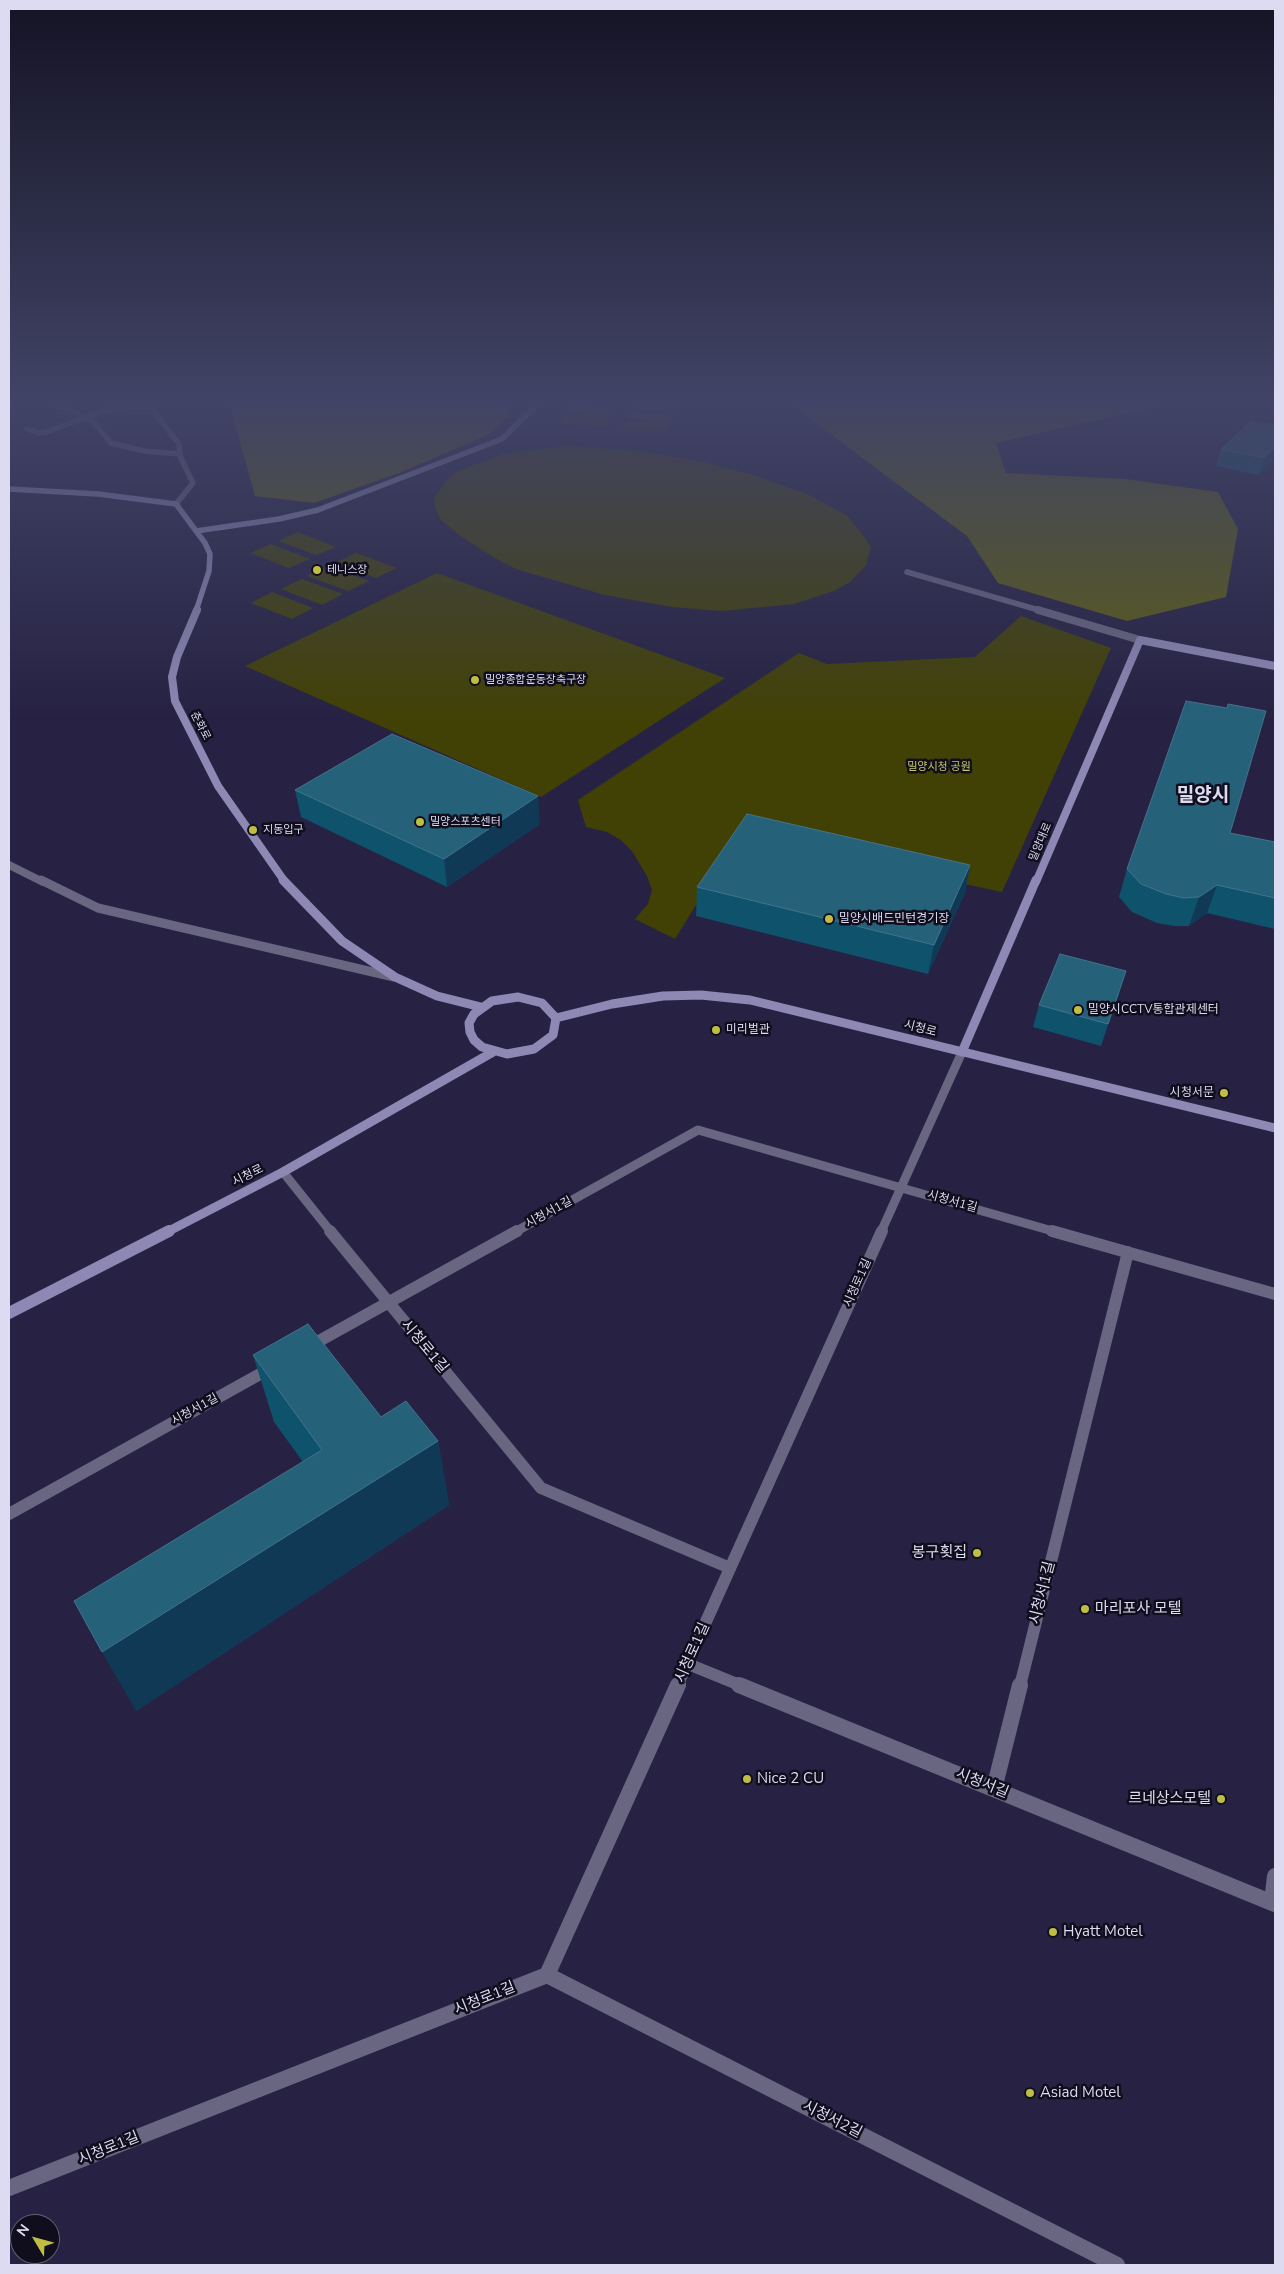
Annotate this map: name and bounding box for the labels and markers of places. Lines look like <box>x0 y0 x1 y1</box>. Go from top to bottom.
place label: 테니스장 <box>327 563 367 577</box>
marker: 테니스장 <box>311 564 323 576</box>
place label: 밀양종합운동장축구장 <box>485 673 586 687</box>
marker: 밀양종합운동장축구장 <box>469 674 481 686</box>
place label: 밀양스포츠센터 <box>430 815 501 829</box>
marker: 밀양스포츠센터 <box>414 816 426 828</box>
place label: 지동입구 <box>263 823 303 837</box>
marker: 지동입구 <box>247 824 259 836</box>
place label: 밀양시배드민턴경기장 <box>839 912 949 926</box>
marker: 밀양시배드민턴경기장 <box>823 913 835 925</box>
place label: 밀양시CCTV통합관제센터 <box>1088 1003 1219 1017</box>
marker: 밀양시CCTV통합관제센터 <box>1072 1004 1084 1016</box>
place label: 미리벌관 <box>726 1023 770 1037</box>
marker: 미리벌관 <box>710 1024 722 1036</box>
place label: 시청서문 <box>1170 1086 1214 1100</box>
marker: 시청서문 <box>1218 1087 1230 1099</box>
place label: 봉구횟집 <box>912 1544 967 1562</box>
marker: 봉구횟집 <box>971 1547 983 1559</box>
place label: 마리포사 모텔 <box>1095 1600 1182 1618</box>
marker: 마리포사 모텔 <box>1079 1603 1091 1615</box>
place label: Nice 2 CU <box>757 1770 824 1788</box>
marker: Nice 2 CU <box>741 1773 753 1785</box>
place label: 르네상스모텔 <box>1128 1790 1211 1808</box>
marker: 르네상스모텔 <box>1215 1793 1227 1805</box>
place label: Hyatt Motel <box>1063 1923 1143 1941</box>
marker: Hyatt Motel <box>1047 1926 1059 1938</box>
place label: Asiad Motel <box>1040 2084 1121 2102</box>
marker: Asiad Motel <box>1024 2087 1036 2099</box>

